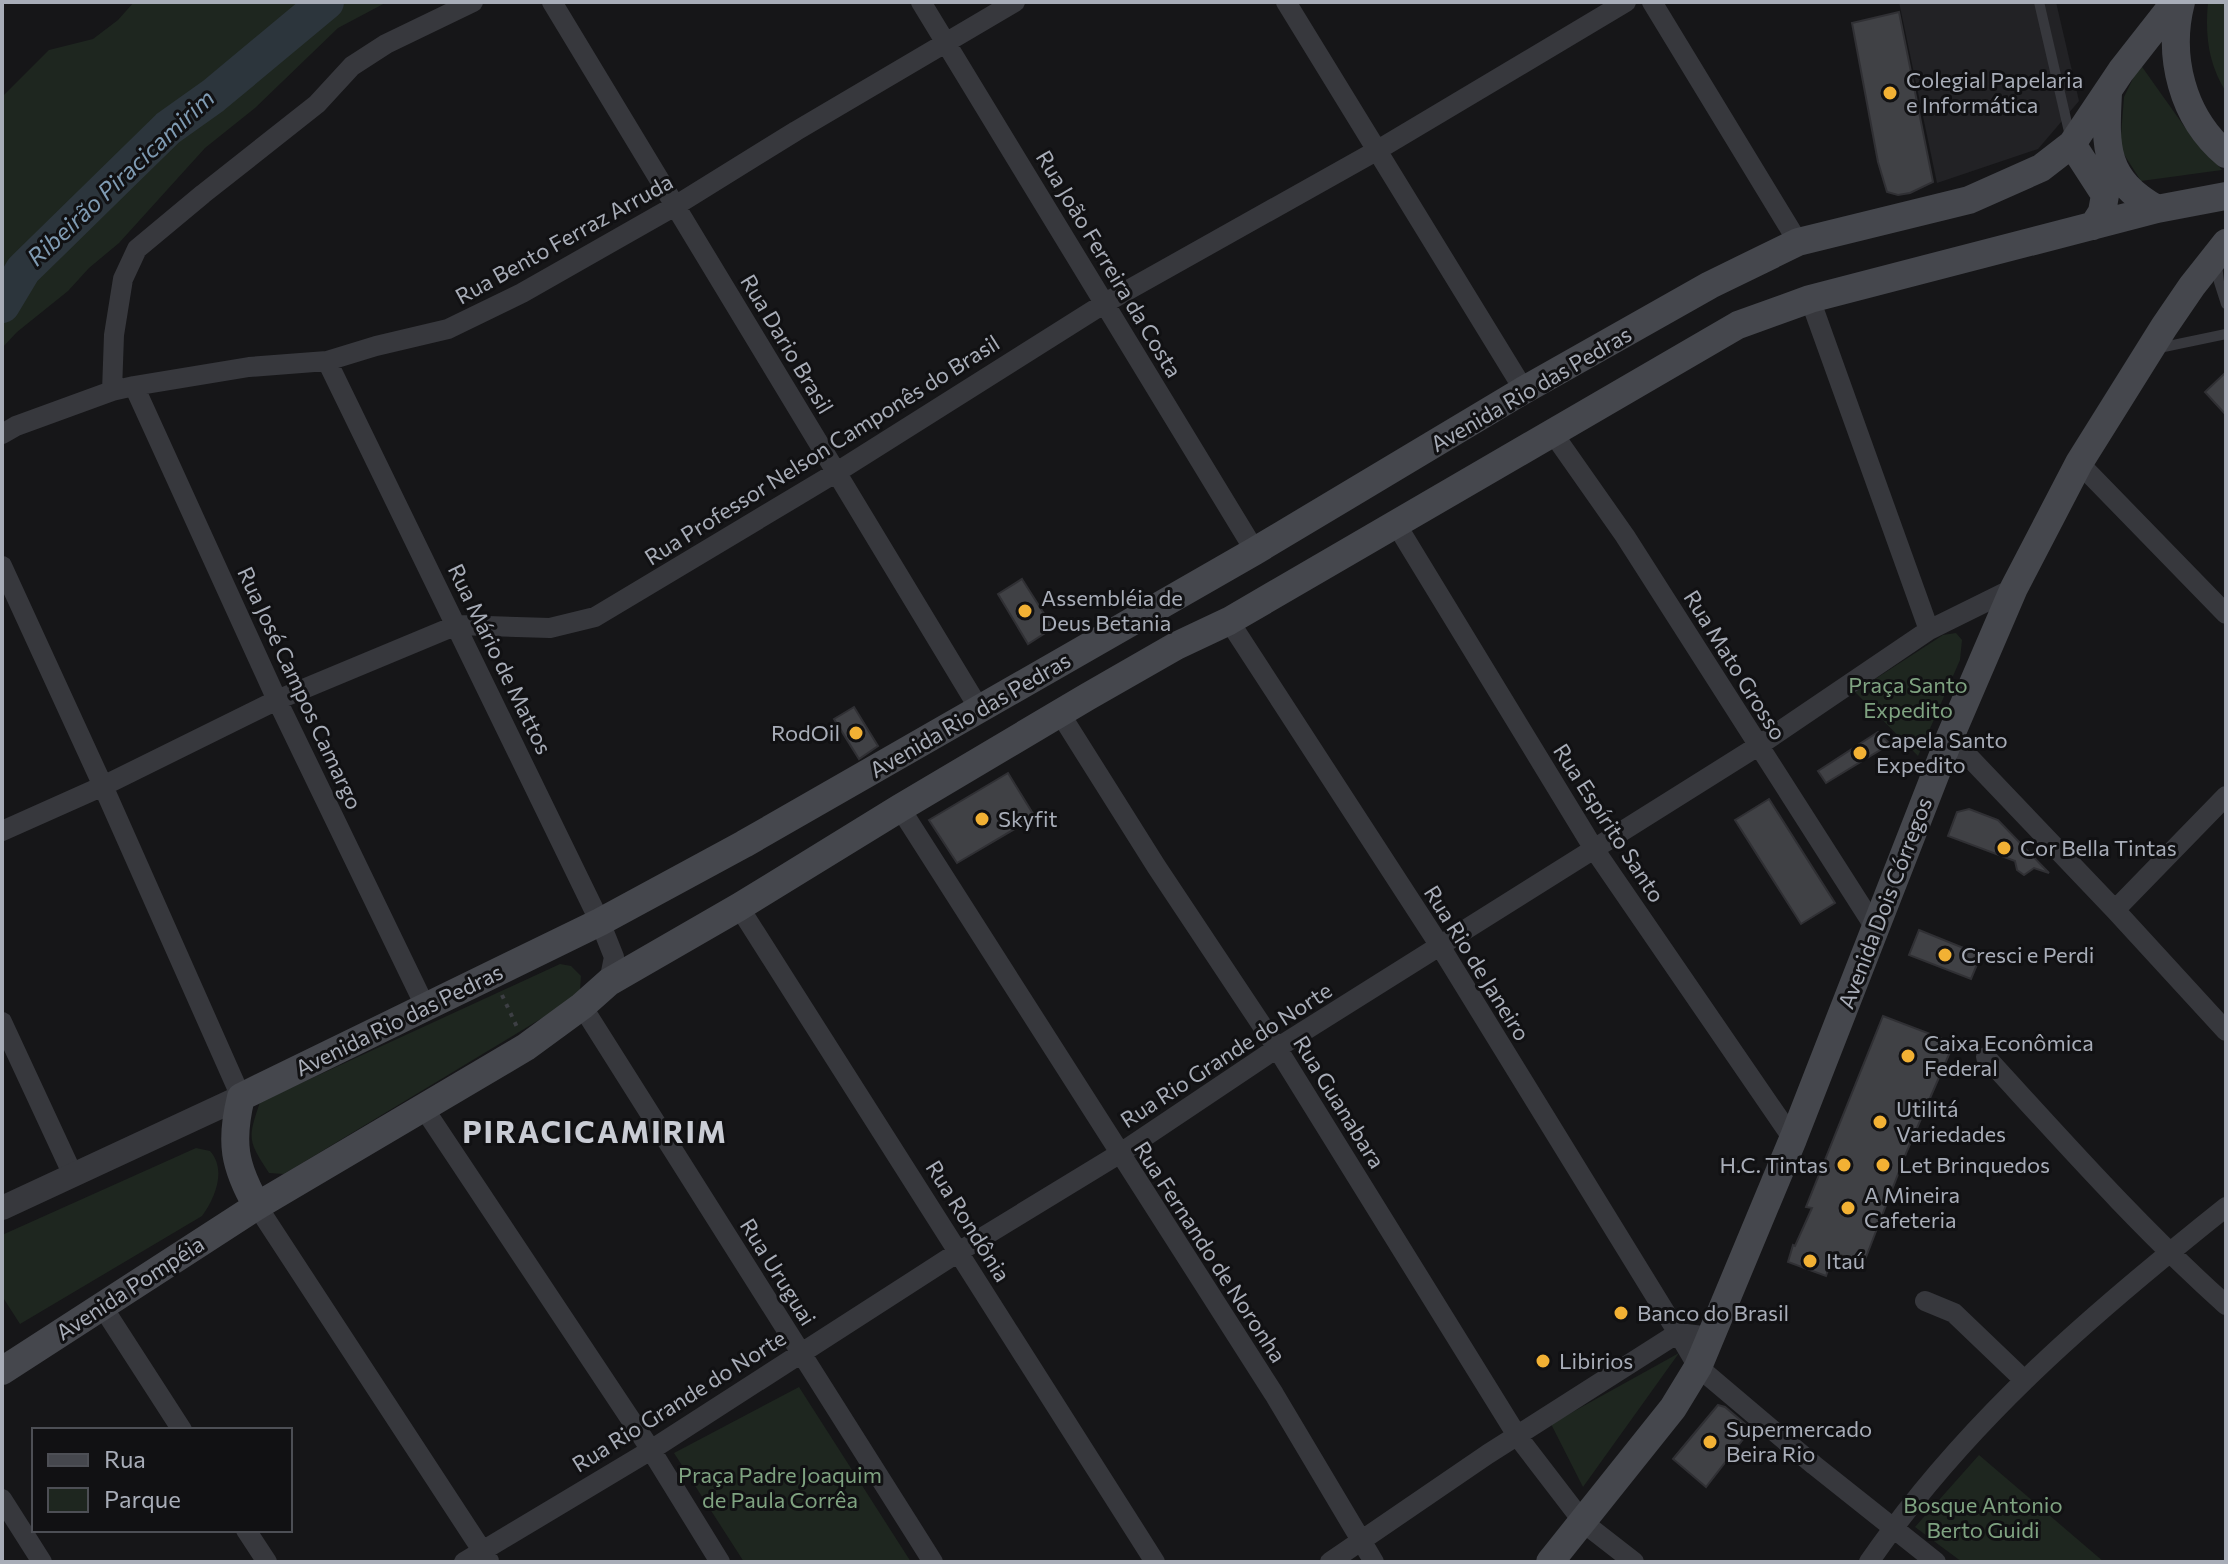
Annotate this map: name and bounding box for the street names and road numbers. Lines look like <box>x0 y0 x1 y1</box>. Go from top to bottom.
street label: Rua João Ferreira da Costa <box>1031 145 1188 382</box>
street label: Rua Bento Ferraz Arruda <box>450 168 677 310</box>
street label: Rua Dario Brasil <box>735 269 840 418</box>
street label: Avenida Rio das Pedras <box>1425 320 1636 457</box>
street label: Rua Professor Nelson Camponês do Brasil <box>639 329 1004 571</box>
street label: Rua Mário de Mattos <box>443 559 558 758</box>
street label: Rua José Campos Camargo <box>232 562 369 813</box>
street label: Rua Mato Grosso <box>1678 585 1792 745</box>
street label: Avenida Rio das Pedras <box>864 646 1075 783</box>
street label: Rua Espírito Santo <box>1548 738 1671 907</box>
street label: Avenida Dois Córregos <box>1832 793 1937 1012</box>
street label: Rua Rio de Janeiro <box>1419 880 1536 1045</box>
street label: Avenida Rio das Pedras <box>291 958 507 1082</box>
street label: Rua Rio Grande do Norte <box>1115 976 1337 1133</box>
street label: Rua Guanabara <box>1288 1030 1391 1173</box>
street label: Rua Fernando de Noronha <box>1129 1136 1292 1367</box>
street label: Rua Rondônia <box>920 1155 1016 1286</box>
street label: Rua Uruguai <box>735 1213 822 1330</box>
street label: Avenida Pompéia <box>51 1230 209 1345</box>
street label: Rua Rio Grande do Norte <box>567 1324 791 1477</box>

